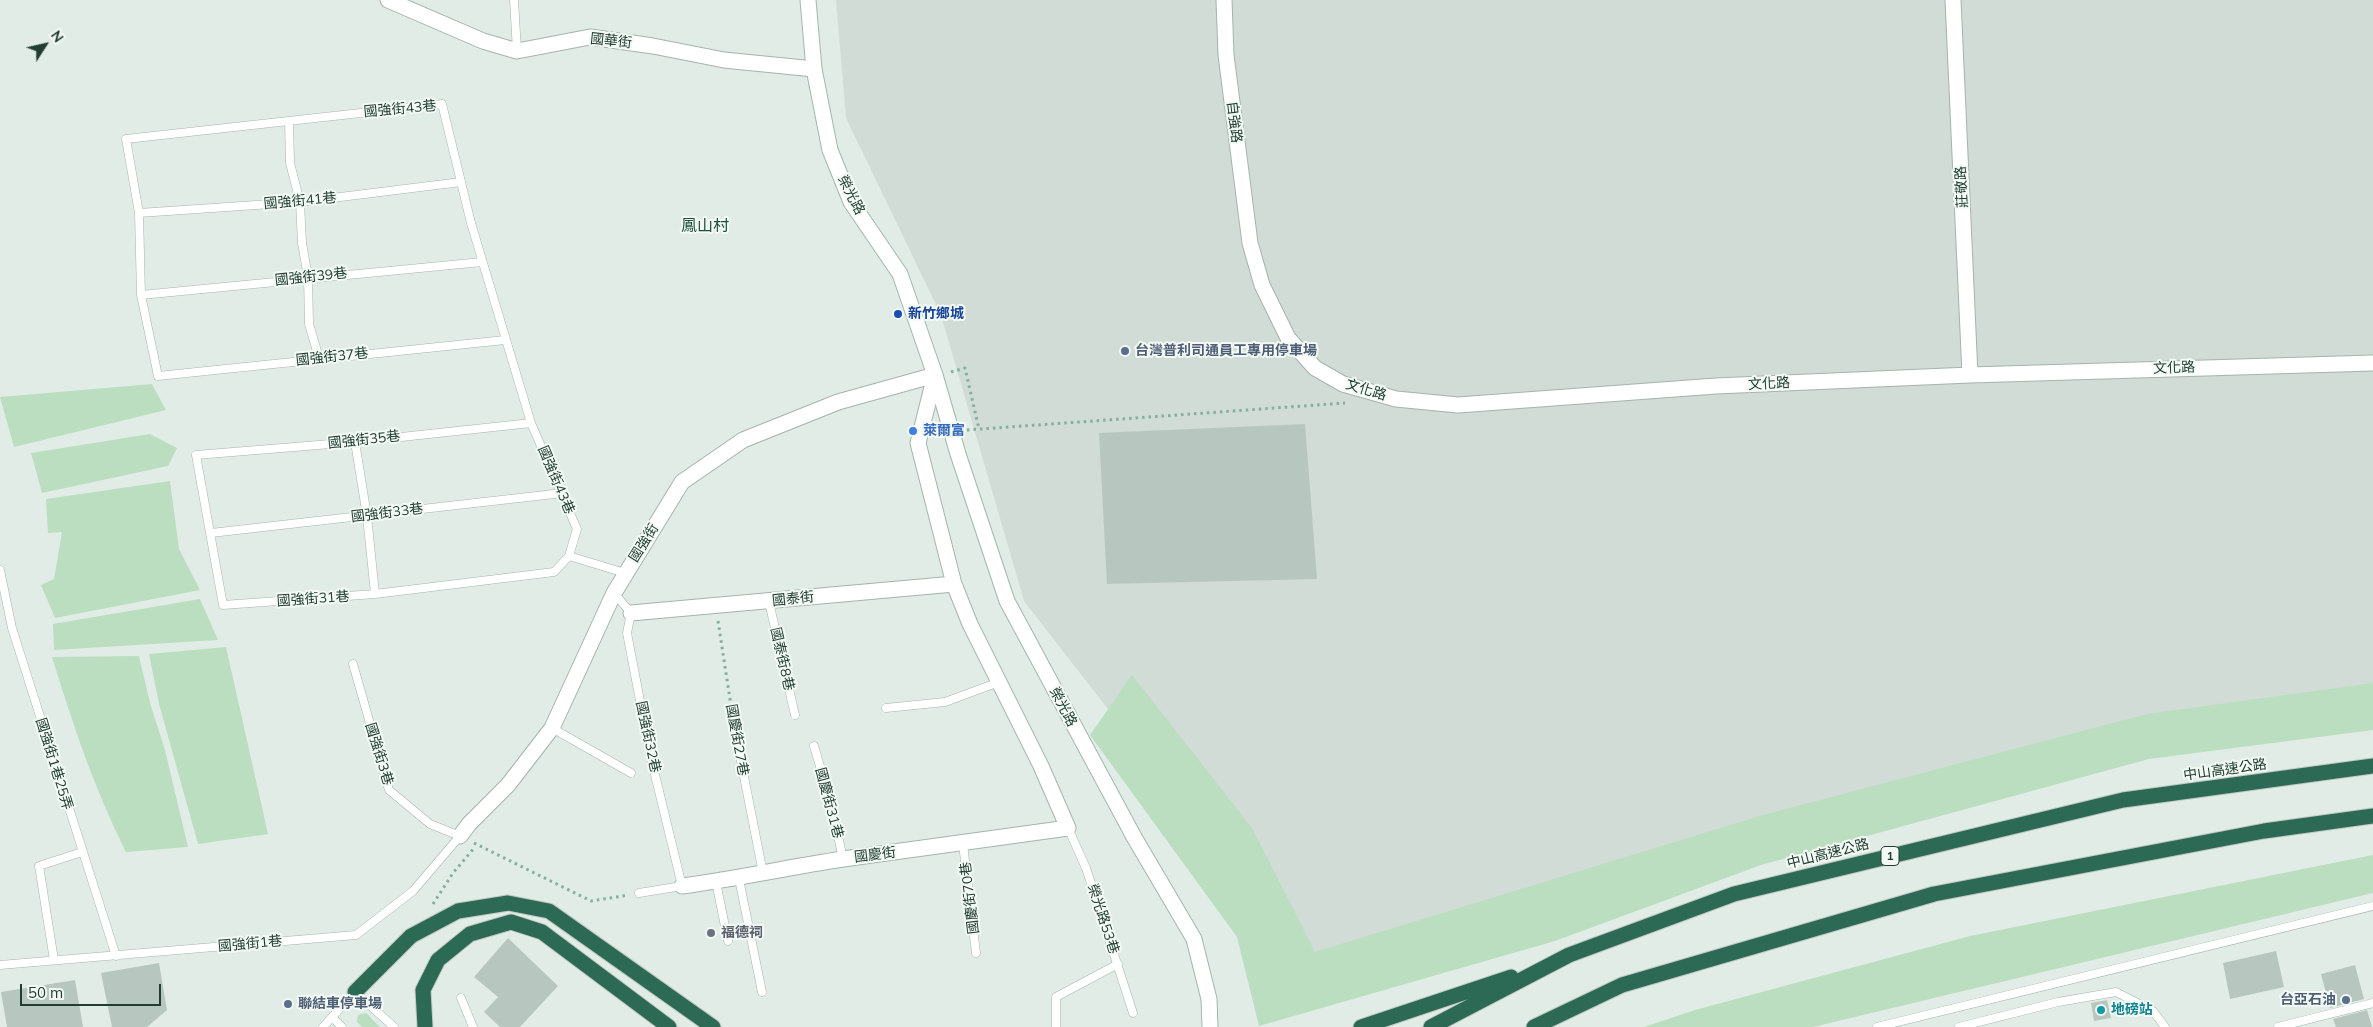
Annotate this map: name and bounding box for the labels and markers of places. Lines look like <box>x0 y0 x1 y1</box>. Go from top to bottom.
place label: 新竹鄉城 <box>908 306 964 322</box>
marker: 新竹鄉城 <box>892 308 904 320</box>
place label: 台灣普利司通員工專用停車場 <box>1135 343 1317 359</box>
marker: 台灣普利司通員工專用停車場 <box>1119 345 1131 357</box>
place label: 萊爾富 <box>923 423 965 439</box>
marker: 萊爾富 <box>907 425 919 437</box>
place label: 福德祠 <box>721 925 763 941</box>
marker: 福德祠 <box>705 927 717 939</box>
place label: 台亞石油 <box>2280 992 2336 1008</box>
marker: 台亞石油 <box>2340 994 2352 1006</box>
place label: 聯結車停車場 <box>298 996 382 1012</box>
marker: 聯結車停車場 <box>282 998 294 1010</box>
place label: 地磅站 <box>2111 1002 2153 1018</box>
marker: 地磅站 <box>2095 1004 2107 1016</box>

